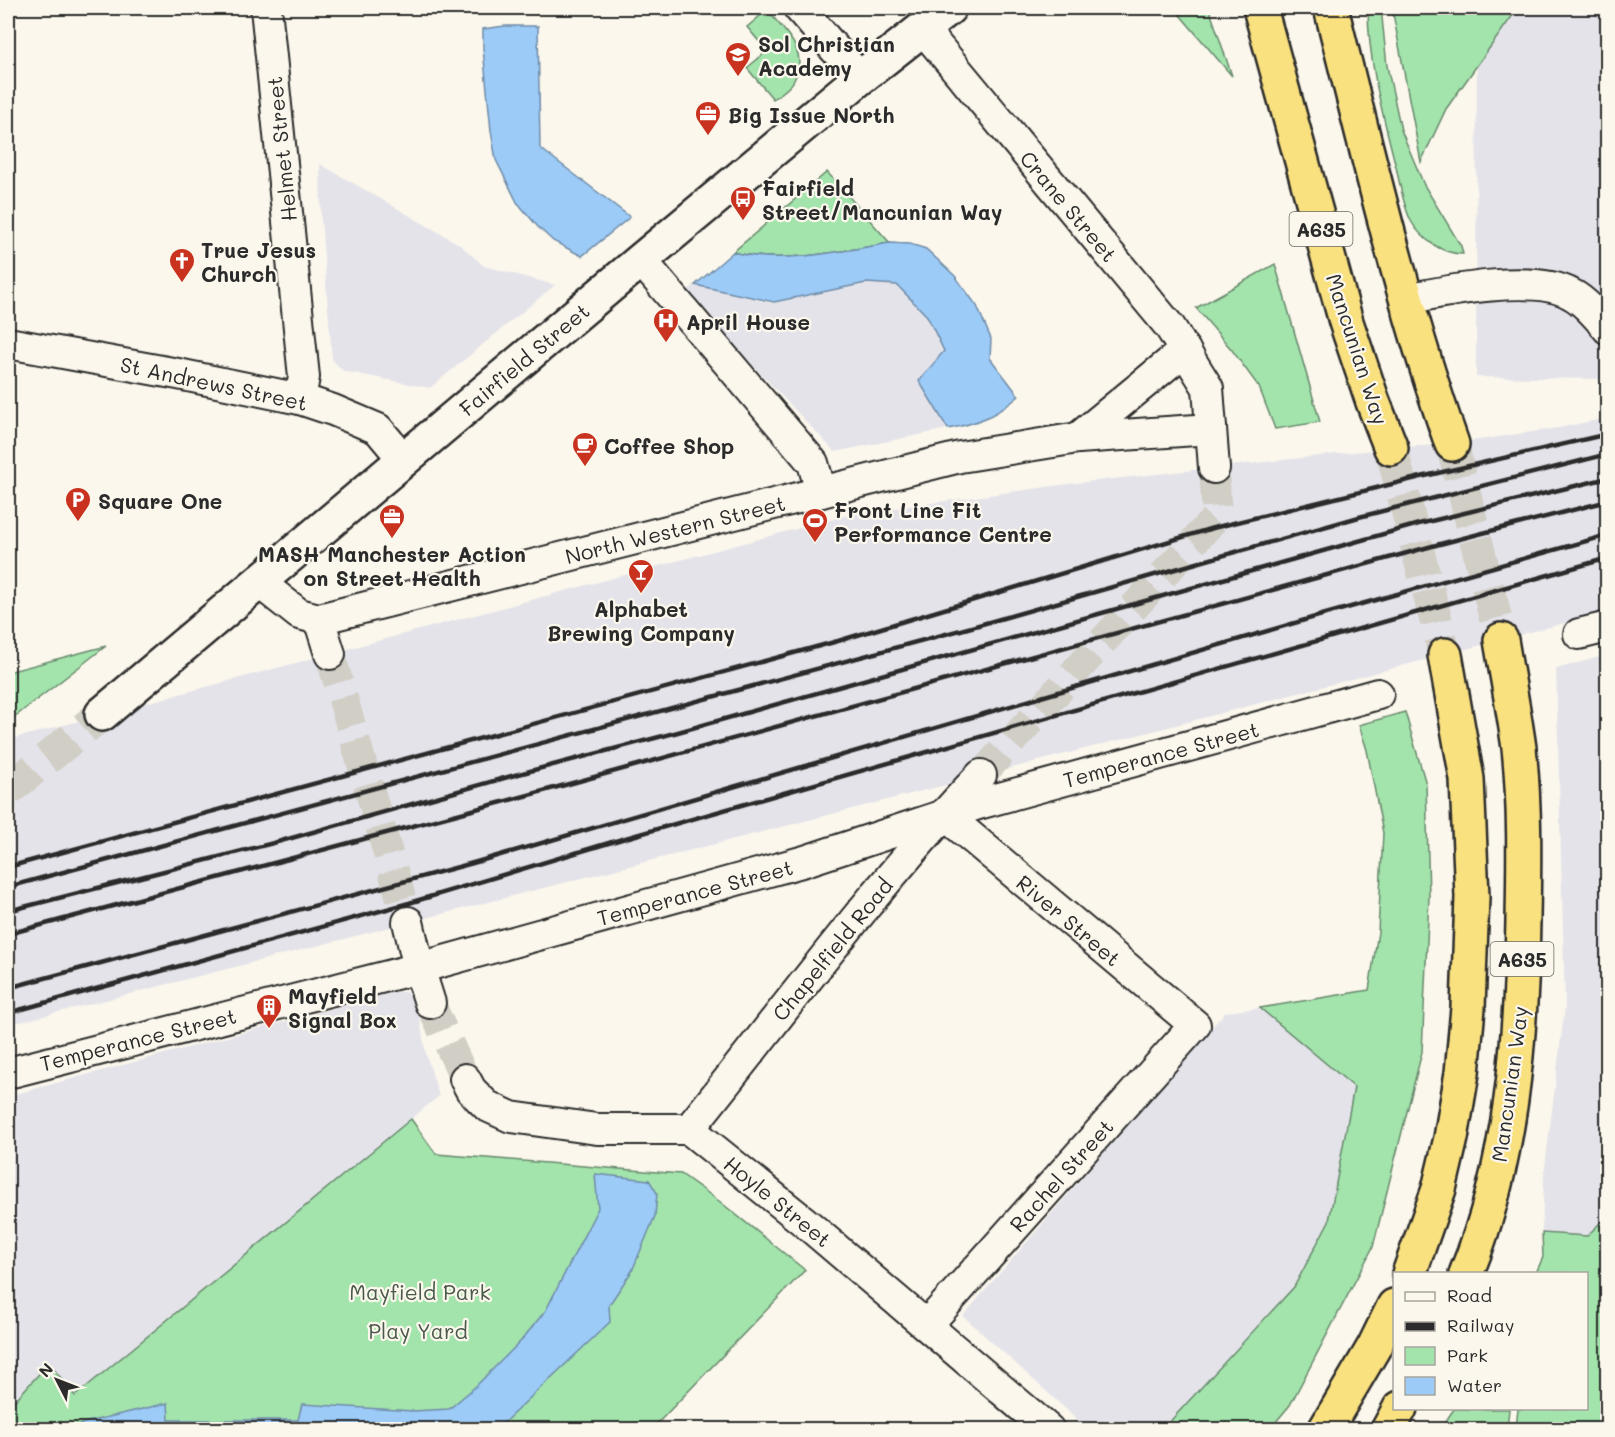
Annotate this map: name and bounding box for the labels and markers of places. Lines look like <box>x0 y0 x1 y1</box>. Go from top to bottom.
place label: Sol Christian Academy <box>758 30 895 82</box>
school or university icon: Sol Christian Academy <box>723 40 753 78</box>
office icon: Big Issue North <box>693 99 723 137</box>
place label: Big Issue North <box>728 101 894 128</box>
place label: Fairfield Street/Mancunian Way <box>762 174 1002 226</box>
bus stop icon: Fairfield Street/Mancunian Way <box>728 184 758 222</box>
place label: True Jesus Church <box>201 236 316 287</box>
church icon: True Jesus Church <box>167 246 197 284</box>
hospital icon: April House <box>651 306 681 344</box>
place label: April House <box>686 308 810 335</box>
cafe icon: Coffee Shop <box>570 430 600 468</box>
place label: Coffee Shop <box>604 432 734 459</box>
parking icon: Square One <box>63 485 93 523</box>
place label: Square One <box>98 487 222 514</box>
place label: Front Line Fit Performance Centre <box>834 496 1052 547</box>
office icon: MASH Manchester Action on Street Health <box>377 502 407 540</box>
sports icon: Front Line Fit Performance Centre <box>800 506 830 544</box>
place label: MASH Manchester Action on Street Health <box>258 540 526 591</box>
bar icon: Alphabet Brewing Company <box>626 557 656 595</box>
place label: Alphabet Brewing Company <box>547 595 735 647</box>
place label: Mayfield Signal Box <box>288 982 397 1033</box>
building icon: Mayfield Signal Box <box>254 992 284 1030</box>

